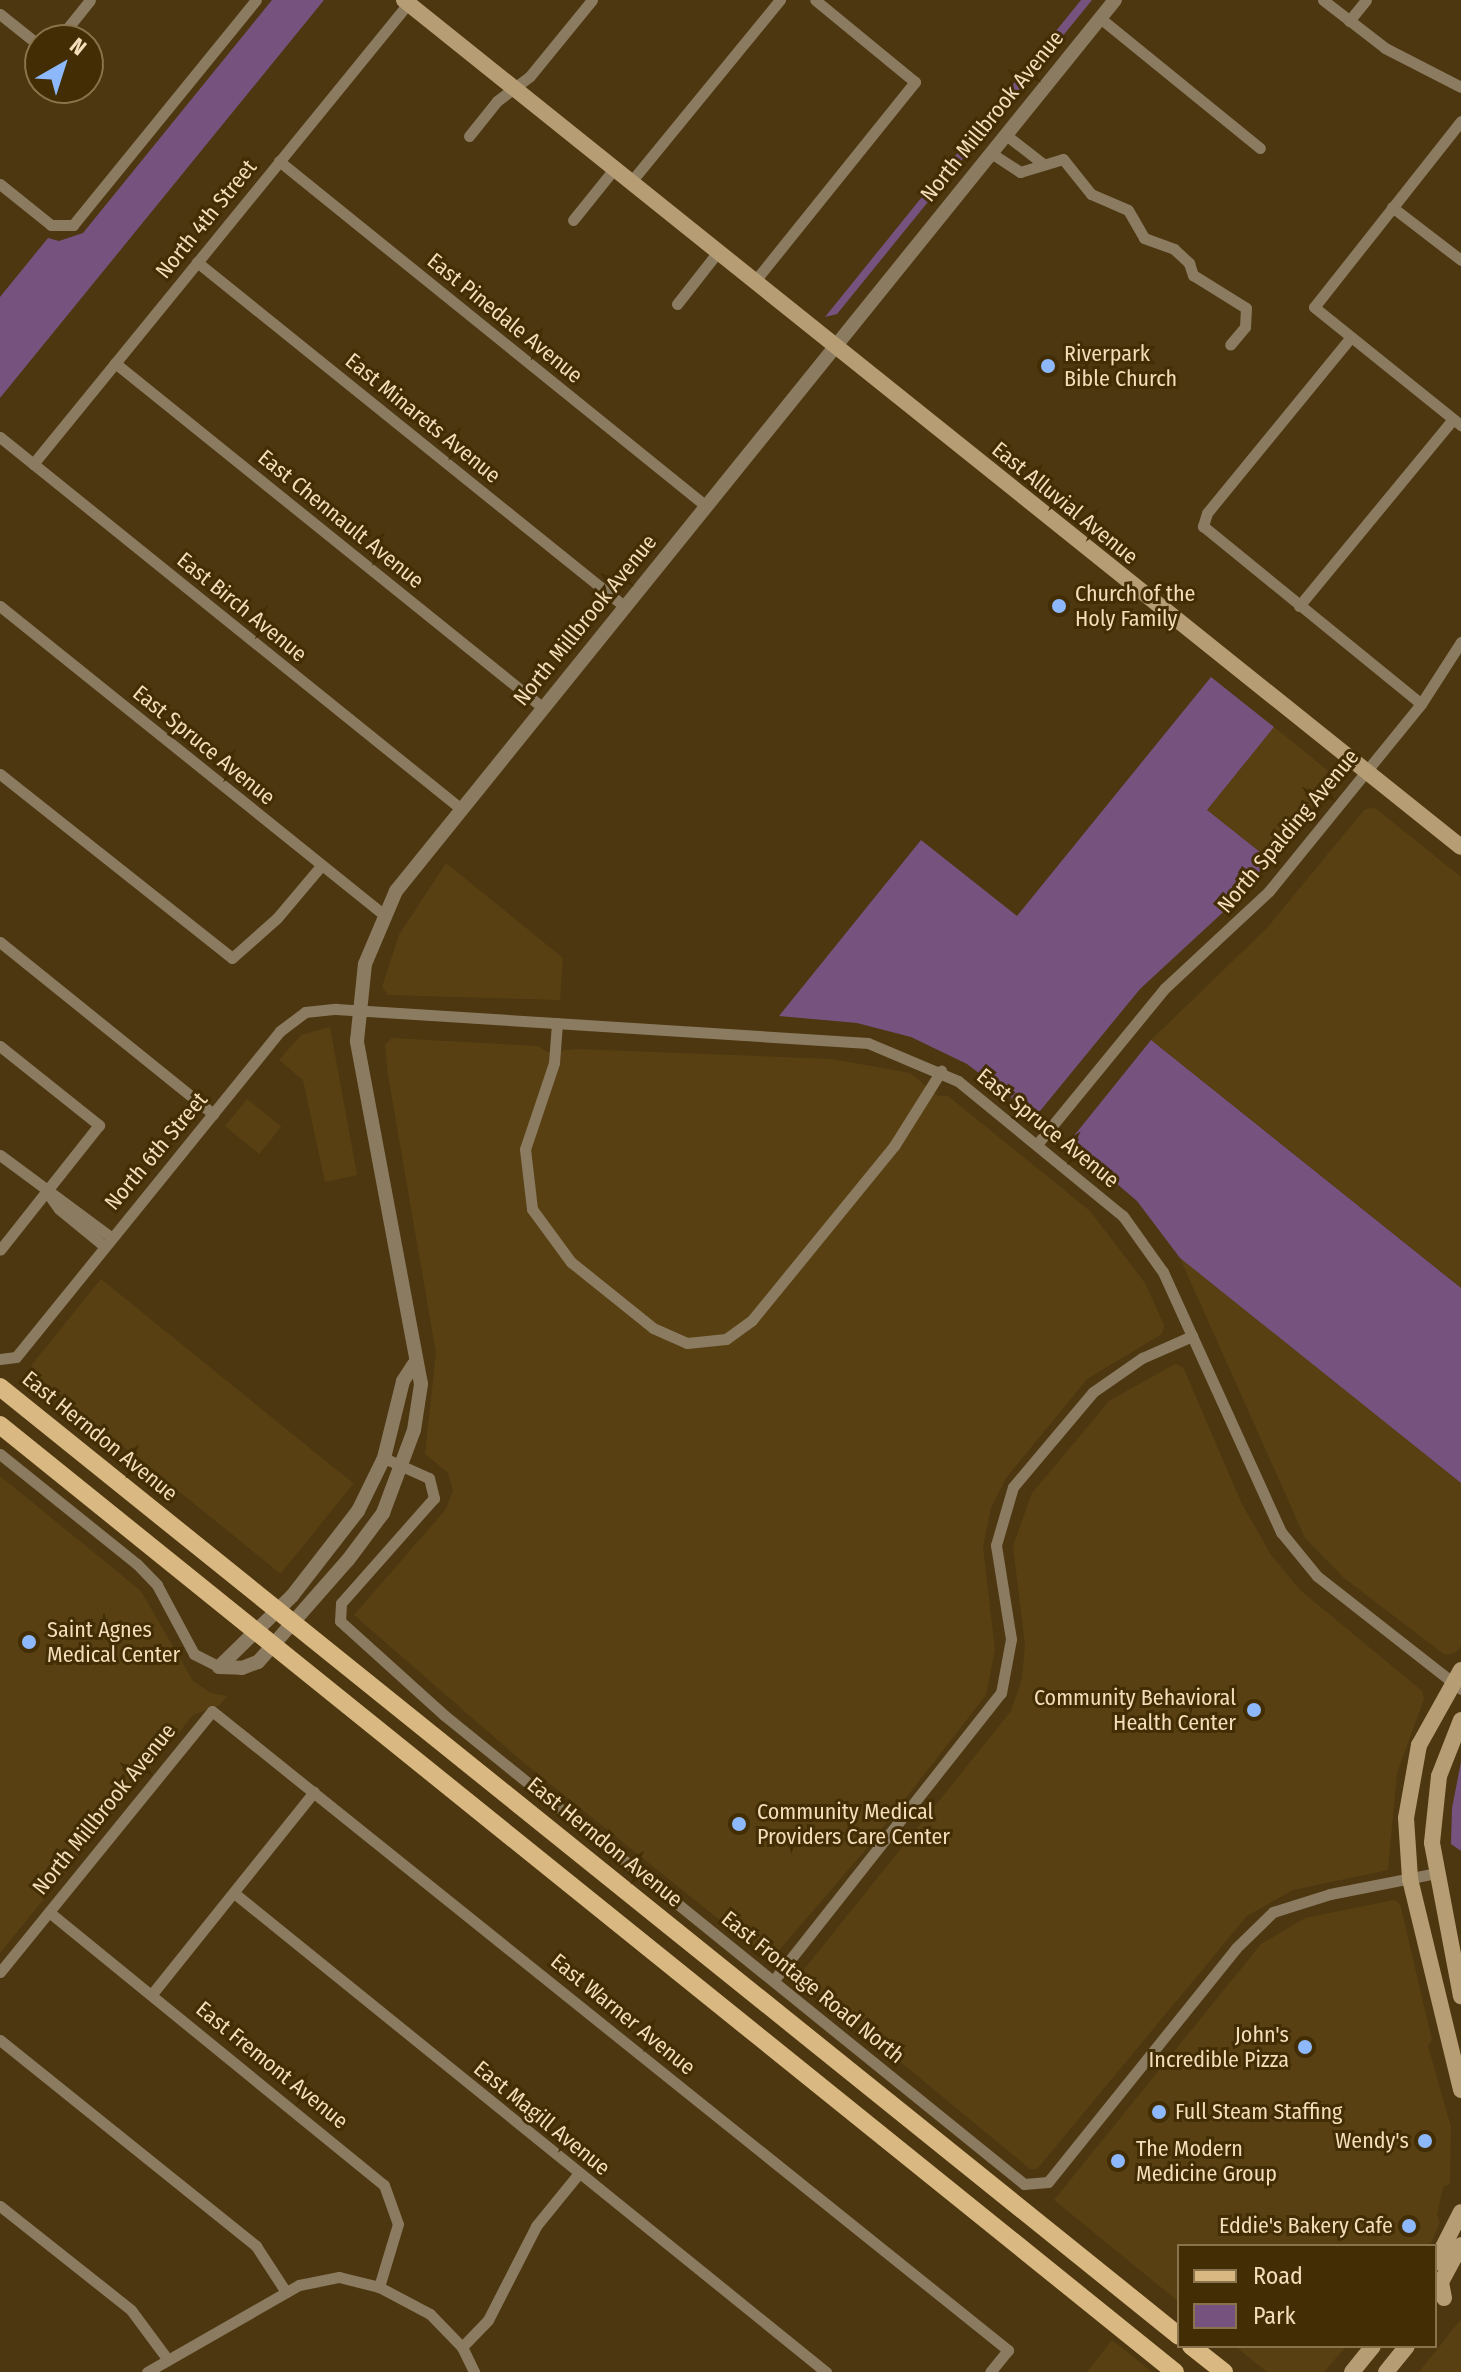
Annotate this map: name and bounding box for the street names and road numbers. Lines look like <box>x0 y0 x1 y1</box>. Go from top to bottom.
street label: North Millbrook Avenue <box>915 25 1069 207</box>
street label: North 4th Street <box>150 154 262 284</box>
street label: East Pinedale Avenue <box>422 247 588 389</box>
street label: East Minarets Avenue <box>340 347 506 489</box>
street label: East Alluvial Avenue <box>987 436 1143 570</box>
street label: East Chennault Avenue <box>253 444 429 594</box>
street label: North Millbrook Avenue <box>508 529 662 711</box>
street label: East Birch Avenue <box>172 547 312 667</box>
street label: East Spruce Avenue <box>128 680 280 810</box>
street label: North Spalding Avenue <box>1212 744 1364 918</box>
street label: East Spruce Avenue <box>972 1063 1124 1193</box>
street label: North 6th Street <box>99 1087 213 1215</box>
street label: East Herndon Avenue <box>17 1365 183 1507</box>
street label: North Millbrook Avenue <box>27 1718 181 1900</box>
street label: East Herndon Avenue <box>522 1771 688 1913</box>
street label: East Frontage Road North <box>716 1905 910 2069</box>
street label: East Warner Avenue <box>545 1948 701 2080</box>
street label: East Fremont Avenue <box>191 1996 353 2134</box>
street label: East Magill Avenue <box>469 2055 615 2181</box>

